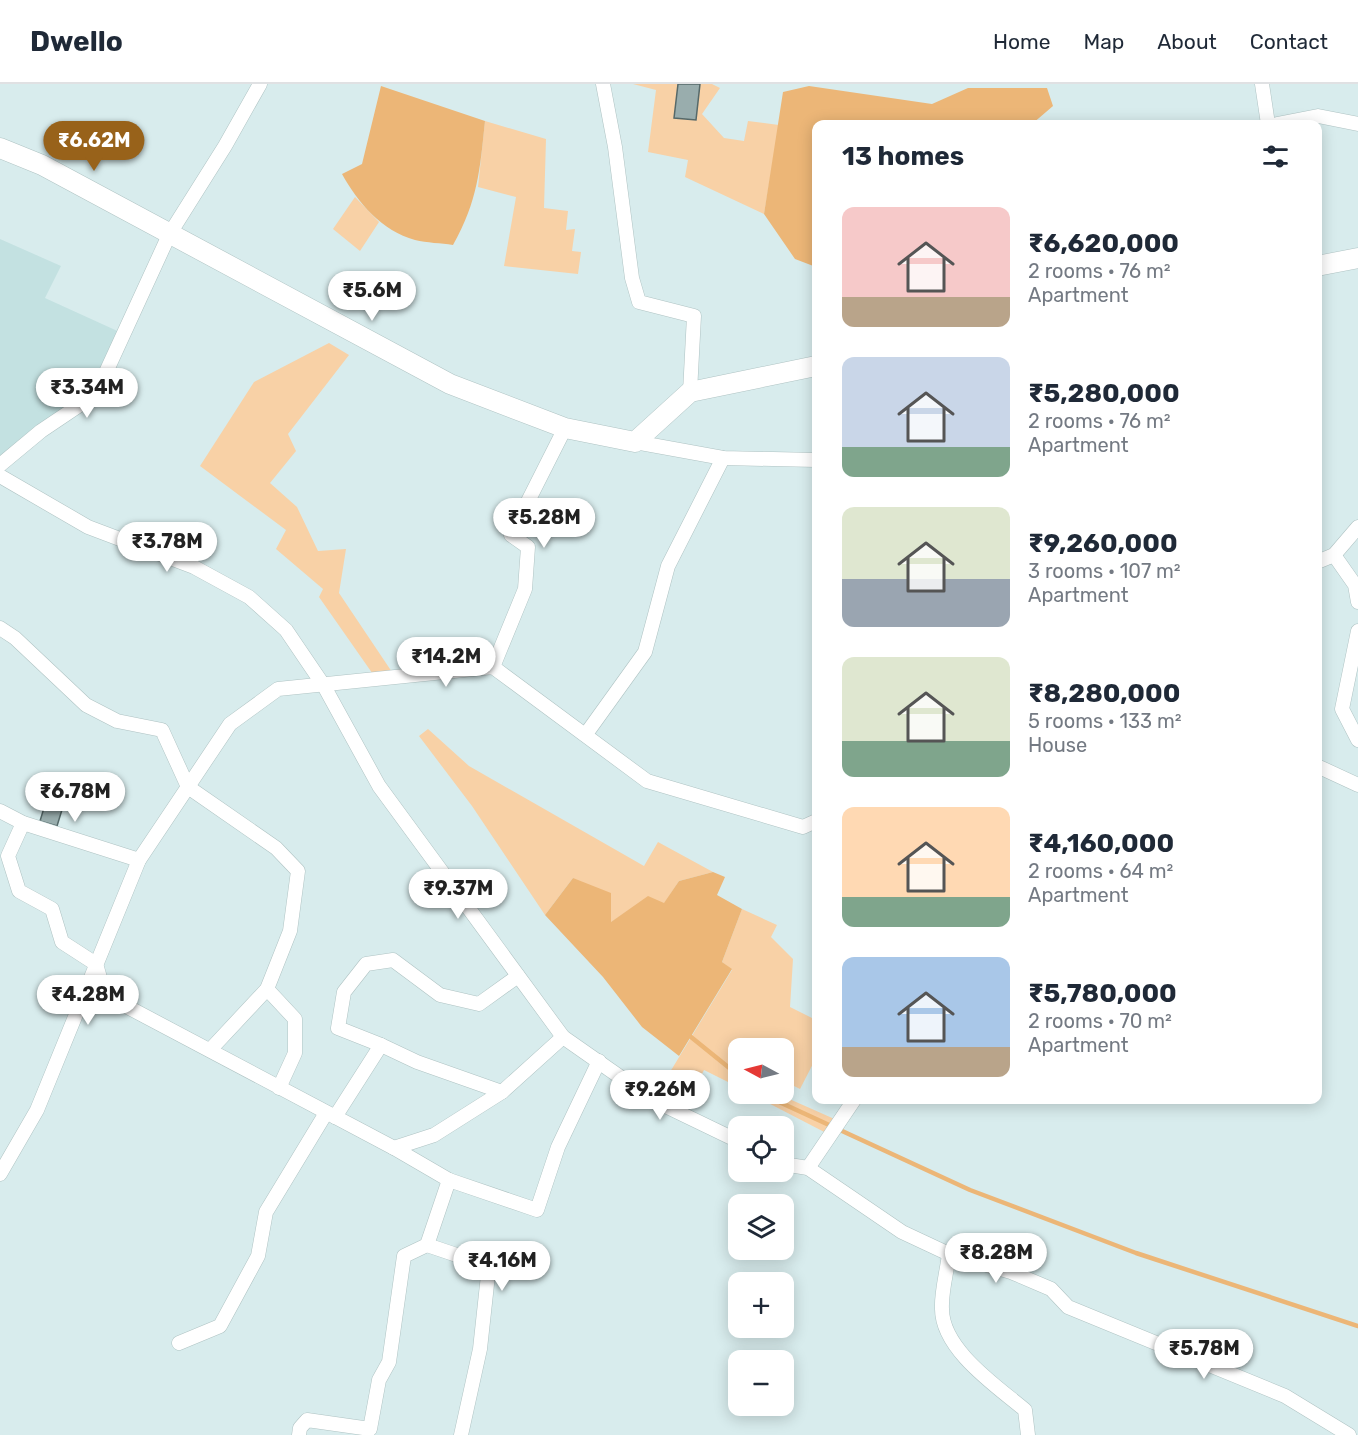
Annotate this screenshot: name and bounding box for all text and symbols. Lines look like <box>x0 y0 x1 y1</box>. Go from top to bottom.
text: Dwello <box>30 25 123 58</box>
text: Home <box>993 29 1050 54</box>
text: Map <box>1083 29 1124 54</box>
text: About <box>1157 29 1217 54</box>
text: Contact <box>1250 29 1328 54</box>
pin: ₹6.62M <box>45 121 143 172</box>
text: ₹6.62M <box>57 128 131 152</box>
icon: filters <box>1259 140 1292 173</box>
text: 13 homes <box>842 141 964 172</box>
text: ₹6,620,000 <box>1028 228 1179 259</box>
icon: home <box>890 231 962 303</box>
text: 2 rooms · 76 m² <box>1028 259 1171 283</box>
pin: ₹5.6M <box>330 271 414 322</box>
text: ₹5.6M <box>342 278 402 302</box>
text: Apartment <box>1028 283 1129 307</box>
pin: ₹3.34M <box>38 368 136 419</box>
text: ₹3.34M <box>50 375 124 399</box>
text: ₹5,280,000 <box>1028 378 1180 409</box>
icon: home <box>890 381 962 453</box>
text: 2 rooms · 76 m² <box>1028 409 1171 433</box>
text: Apartment <box>1028 433 1129 457</box>
pin: ₹5.28M <box>495 498 593 549</box>
text: ₹5.28M <box>507 505 581 529</box>
pin: ₹3.78M <box>118 522 216 573</box>
text: ₹9,260,000 <box>1028 528 1178 559</box>
text: ₹3.78M <box>131 529 203 553</box>
icon: home <box>890 531 962 603</box>
text: 3 rooms · 107 m² <box>1028 559 1181 583</box>
text: Apartment <box>1028 583 1129 607</box>
pin: ₹14.2M <box>397 637 495 688</box>
text: ₹14.2M <box>411 644 481 668</box>
text: ₹8,280,000 <box>1028 678 1180 709</box>
icon: home <box>890 681 962 753</box>
text: 5 rooms · 133 m² <box>1028 709 1182 733</box>
text: House <box>1028 733 1087 757</box>
pin: ₹6.78M <box>26 772 124 823</box>
text: ₹6.78M <box>39 779 111 803</box>
text: ₹4,160,000 <box>1028 828 1174 859</box>
icon: home <box>890 831 962 903</box>
text: 2 rooms · 64 m² <box>1028 859 1173 883</box>
pin: ₹9.37M <box>409 869 507 920</box>
text: ₹9.37M <box>423 876 493 900</box>
text: Apartment <box>1028 883 1129 907</box>
pin: ₹4.28M <box>39 975 137 1026</box>
text: ₹5,780,000 <box>1028 978 1177 1009</box>
icon: home <box>890 981 962 1053</box>
text: ₹4.28M <box>51 982 125 1006</box>
text: 2 rooms · 70 m² <box>1028 1009 1172 1033</box>
text: Apartment <box>1028 1033 1129 1057</box>
north arrow <box>728 1038 794 1104</box>
map controls <box>728 1038 794 1416</box>
pin: ₹9.26M <box>611 1070 709 1121</box>
text: ₹9.26M <box>624 1077 696 1101</box>
button: locate <box>728 1116 794 1182</box>
button: layers <box>728 1194 794 1260</box>
pin: ₹8.28M <box>947 1233 1045 1284</box>
text: ₹8.28M <box>959 1240 1033 1264</box>
pin: ₹4.16M <box>453 1241 551 1292</box>
text: ₹4.16M <box>467 1248 537 1272</box>
button: + <box>728 1272 794 1338</box>
pin: ₹5.78M <box>1155 1329 1253 1380</box>
text: ₹5.78M <box>1168 1336 1240 1360</box>
button: − <box>728 1350 794 1416</box>

